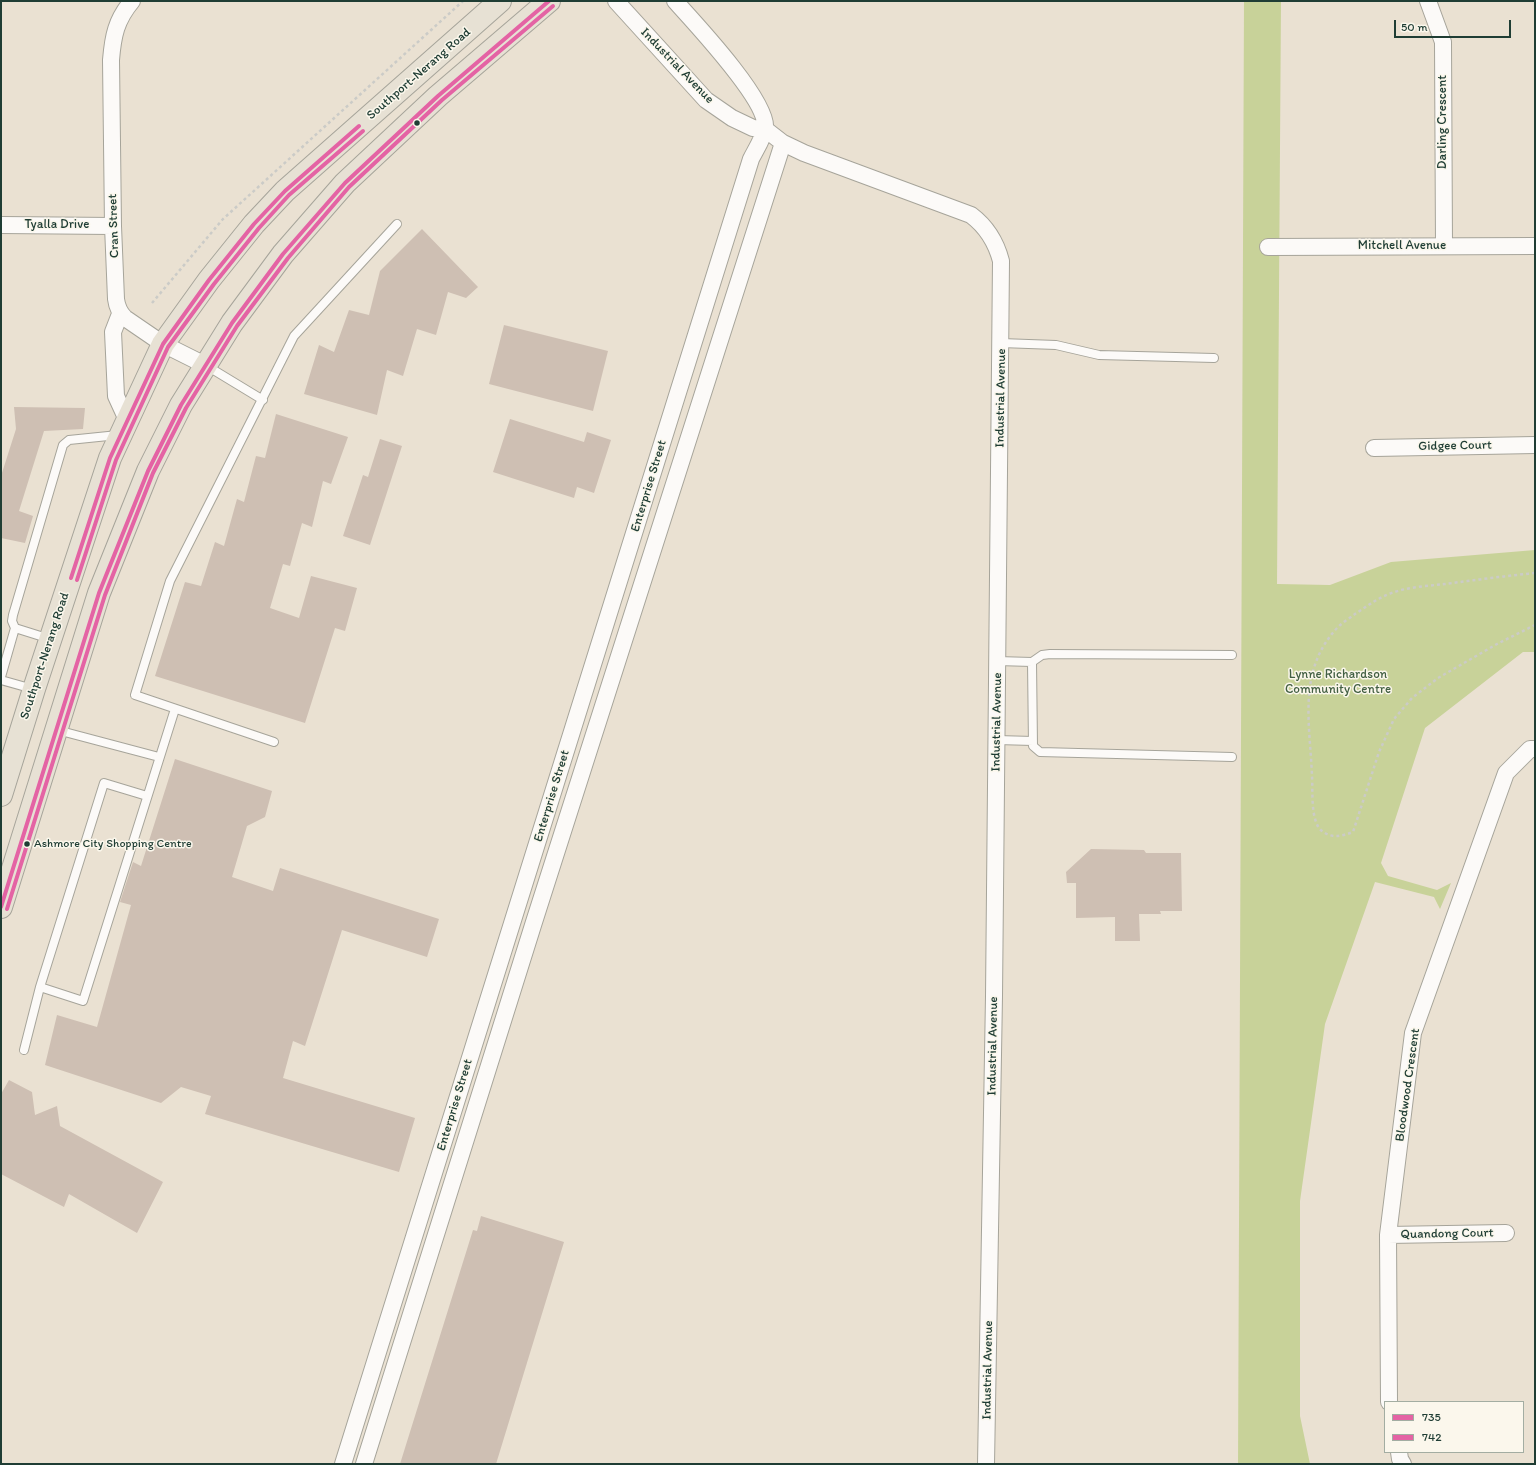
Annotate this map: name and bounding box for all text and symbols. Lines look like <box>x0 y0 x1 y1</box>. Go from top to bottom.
scale bar <box>1396 12 1513 38</box>
text: 50 m <box>1401 20 1427 34</box>
street label: Southport-Nerang Road <box>364 25 474 123</box>
street label: Industrial Avenue <box>637 25 717 107</box>
street label: Darling Crescent <box>1435 75 1451 169</box>
unlabelled marker <box>412 118 422 128</box>
street label: Cran Street <box>105 194 123 258</box>
street label: Tyalla Drive <box>25 217 89 233</box>
street label: Mitchell Avenue <box>1358 238 1446 254</box>
street label: Industrial Avenue <box>992 348 1010 448</box>
street label: Enterprise Street <box>628 438 670 534</box>
street label: Gidgee Court <box>1418 438 1492 454</box>
street label: Southport-Nerang Road <box>17 590 73 722</box>
park label: Lynne Richardson Community Centre <box>1285 667 1391 698</box>
street label: Industrial Avenue <box>988 672 1006 772</box>
street label: Enterprise Street <box>531 748 573 844</box>
place label: Ashmore City Shopping Centre <box>34 837 192 851</box>
marker: Ashmore City Shopping Centre <box>22 839 32 849</box>
street label: Industrial Avenue <box>984 996 1002 1096</box>
street label: Bloodwood Crescent <box>1392 1027 1424 1143</box>
street label: Enterprise Street <box>434 1057 476 1153</box>
street label: Quandong Court <box>1400 1225 1494 1243</box>
street label: Industrial Avenue <box>979 1320 997 1420</box>
legend <box>1384 1401 1524 1453</box>
text: 735 <box>1422 1410 1441 1424</box>
text: 742 <box>1422 1430 1441 1444</box>

